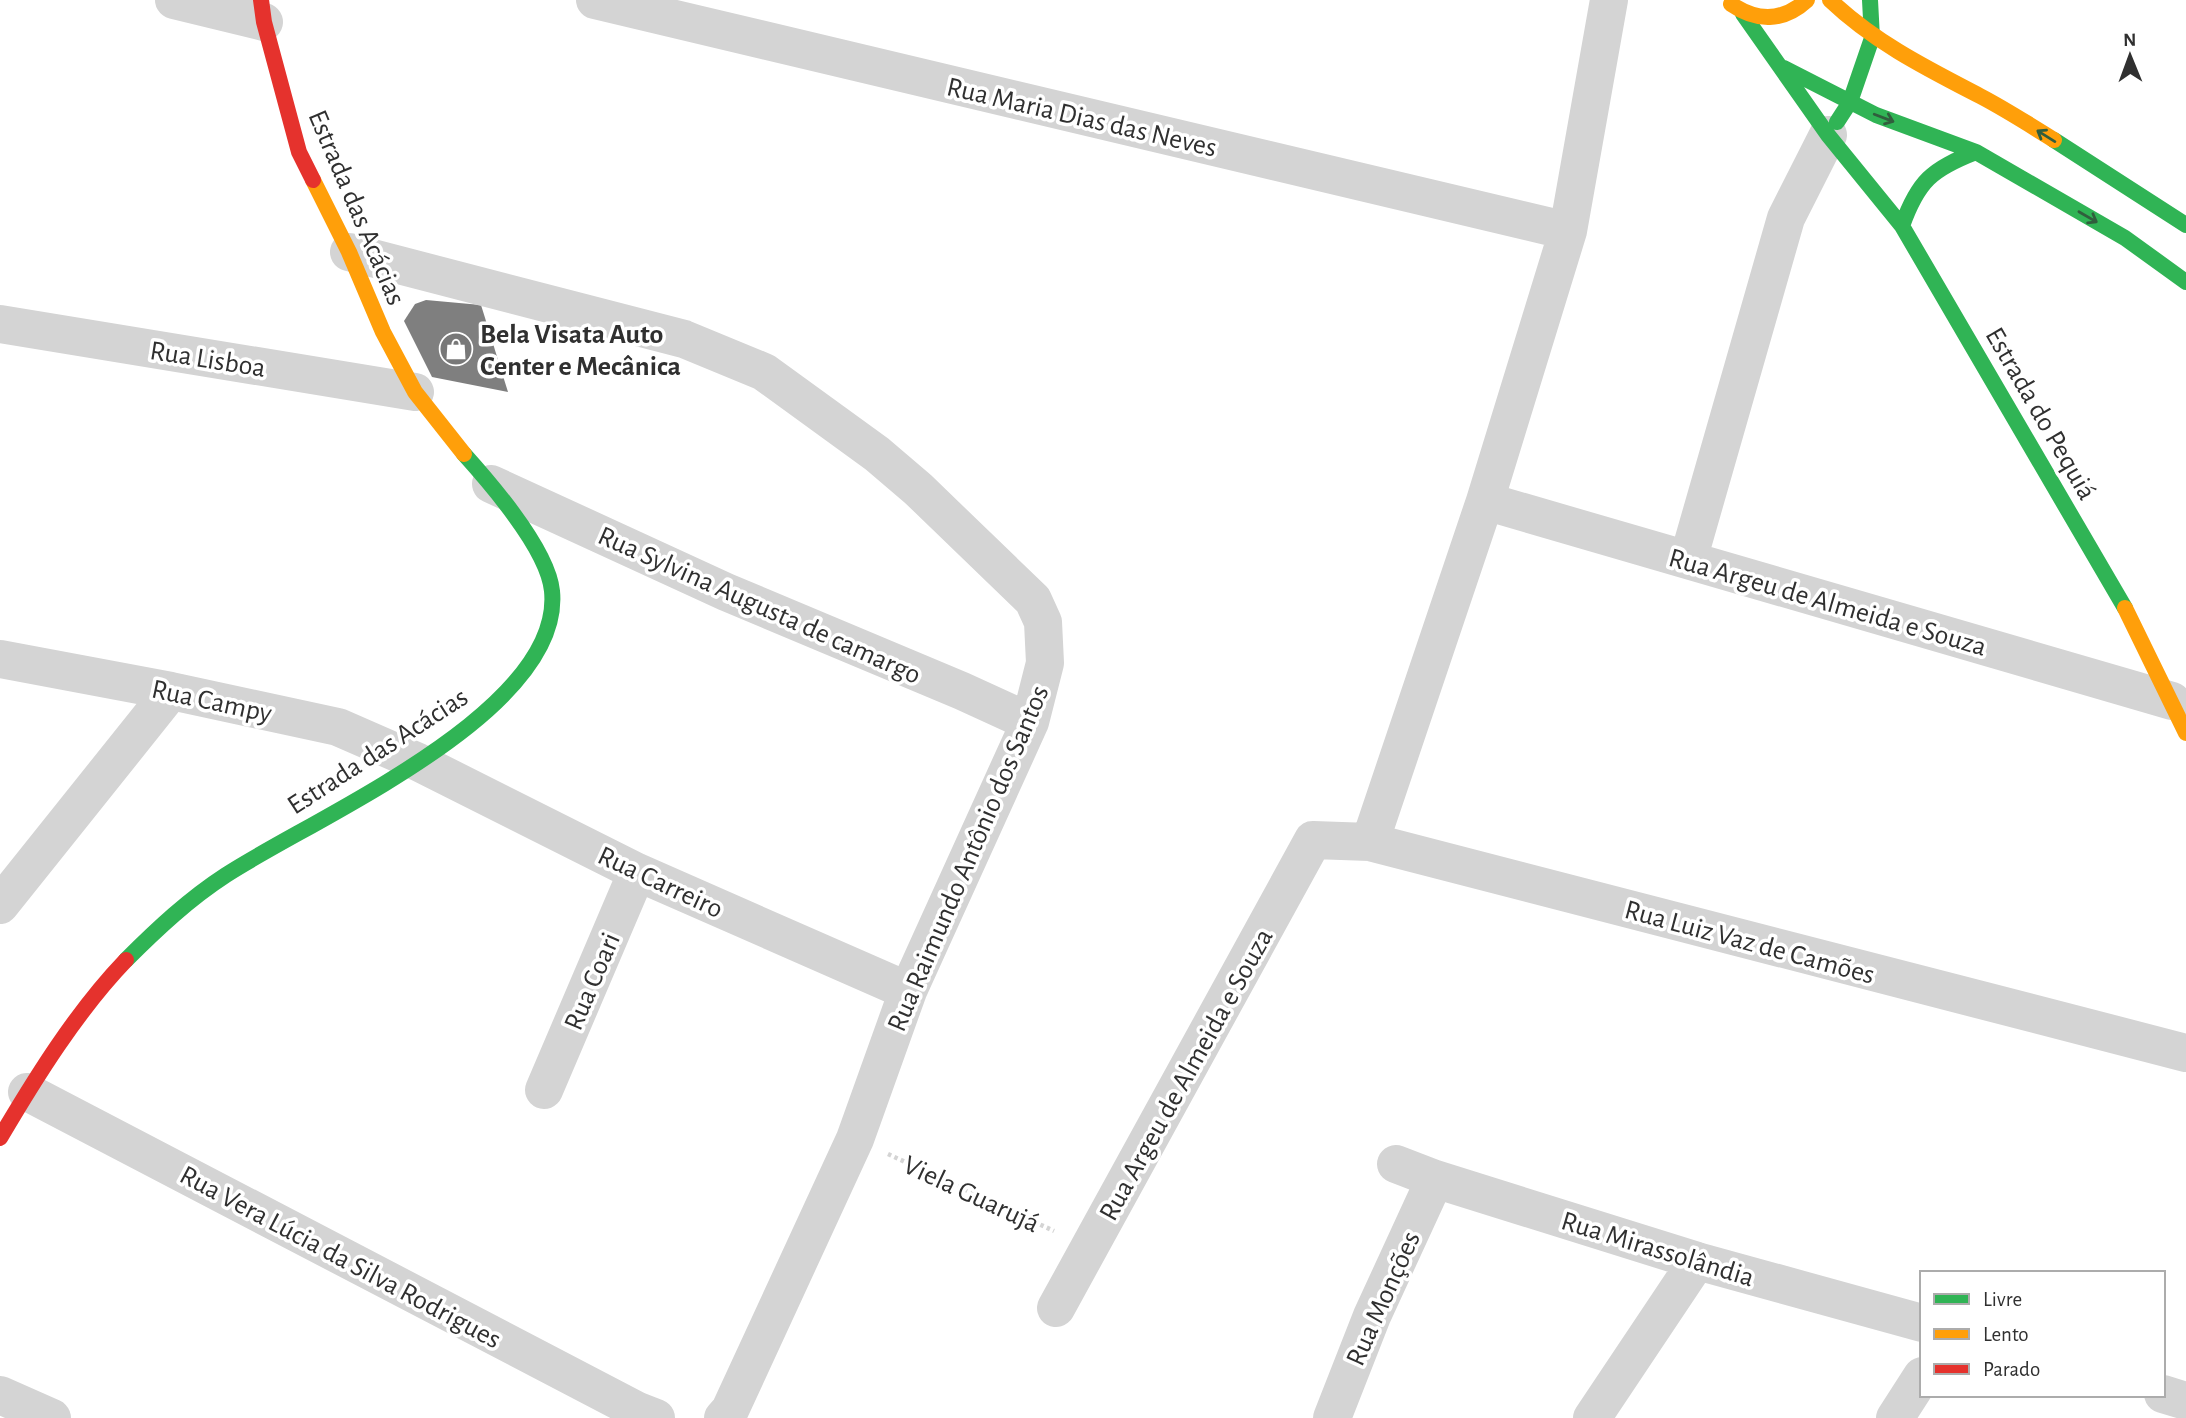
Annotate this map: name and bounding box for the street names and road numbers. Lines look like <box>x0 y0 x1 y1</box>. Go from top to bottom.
street label: Rua Maria Dias das Neves <box>944 73 1219 163</box>
street label: Estrada das Acácias <box>302 106 410 309</box>
street label: Estrada do Pequiá <box>1980 323 2101 505</box>
street label: Rua Lisboa <box>148 337 268 383</box>
street label: Rua Sylvina Augusta de camargo <box>593 522 925 690</box>
street label: Rua Argeu de Almeida e Souza <box>1665 544 1990 662</box>
street label: Rua Campy <box>149 676 274 728</box>
street label: Rua Raimundo Antônio dos Santos <box>883 682 1055 1036</box>
street label: Estrada das Acácias <box>283 683 473 820</box>
street label: Rua Carreiro <box>593 842 727 924</box>
street label: Rua Luiz Vaz de Camões <box>1621 896 1878 990</box>
street label: Rua Argeu de Almeida e Souza <box>1095 924 1279 1226</box>
street label: Rua Coari <box>560 929 626 1035</box>
street label: Viela Guarujá <box>899 1151 1044 1239</box>
street label: Rua Vera Lúcia da Silva Rodrigues <box>175 1161 505 1354</box>
street label: Rua Mirassolândia <box>1558 1207 1757 1293</box>
street label: Rua Monções <box>1342 1227 1426 1370</box>

